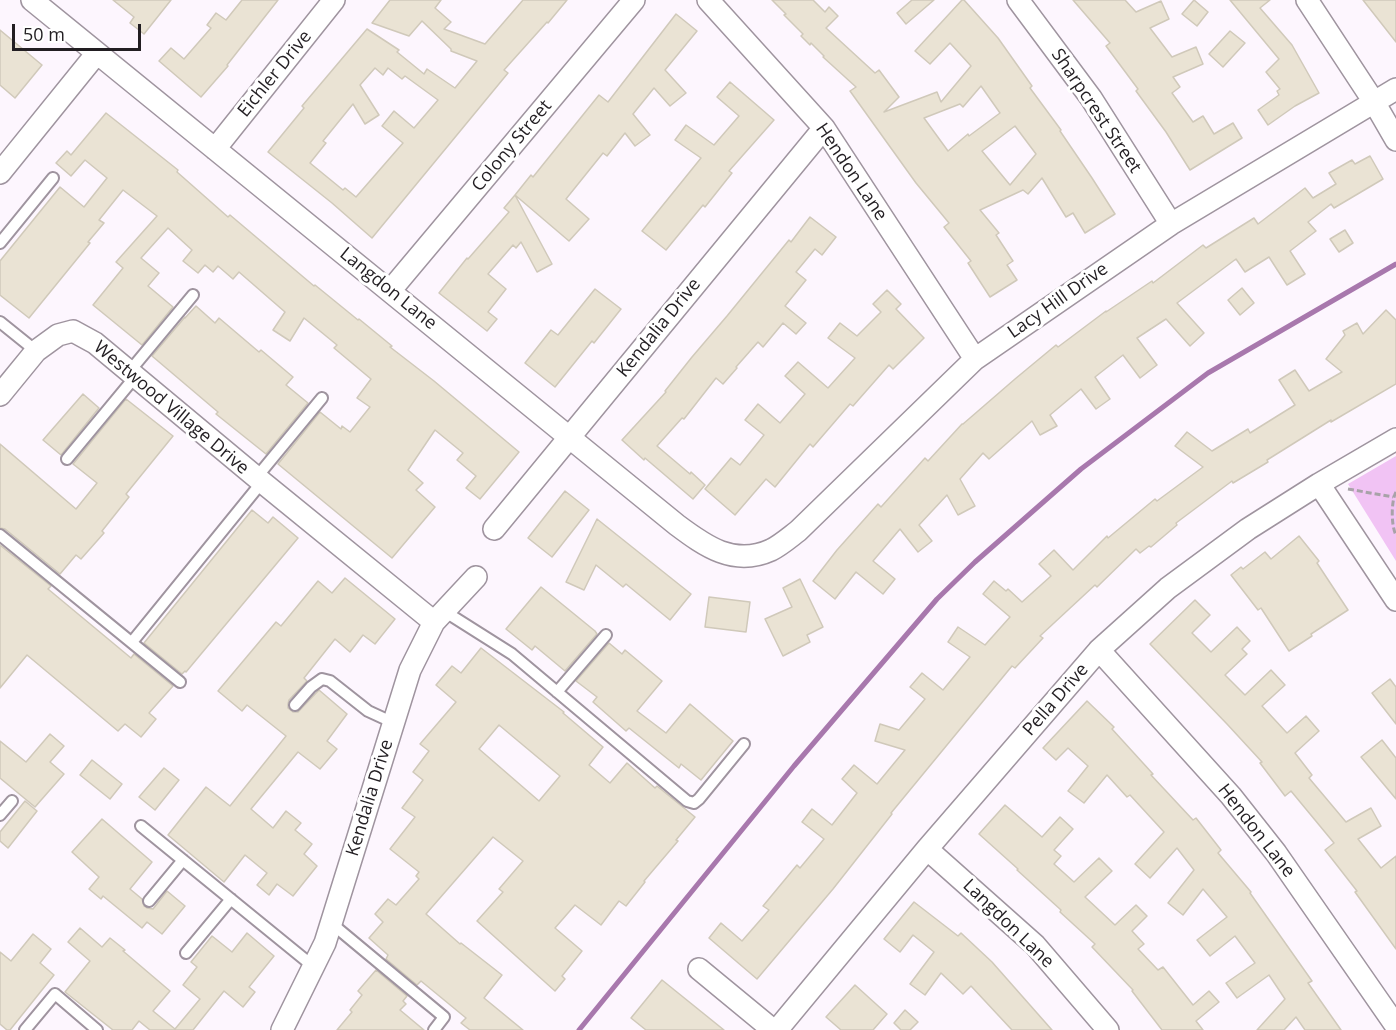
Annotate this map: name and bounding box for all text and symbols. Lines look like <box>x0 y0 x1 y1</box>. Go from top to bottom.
scale bar <box>15 12 144 50</box>
text: 50 m <box>23 22 65 46</box>
street label: Eichler Drive <box>234 26 316 122</box>
street label: Sharpcrest Street <box>1046 45 1146 177</box>
street label: Colony Street <box>468 96 556 196</box>
street label: Hendon Lane <box>811 119 891 225</box>
street label: Langdon Lane <box>335 243 441 335</box>
street label: Lacy Hill Drive <box>1004 258 1112 344</box>
street label: Kendalia Drive <box>613 274 705 382</box>
street label: Westwood Village Drive <box>89 337 253 479</box>
street label: Pella Drive <box>1019 659 1093 741</box>
street label: Kendalia Drive <box>342 737 398 859</box>
street label: Hendon Lane <box>1213 780 1299 882</box>
street label: Langdon Lane <box>958 875 1058 973</box>

